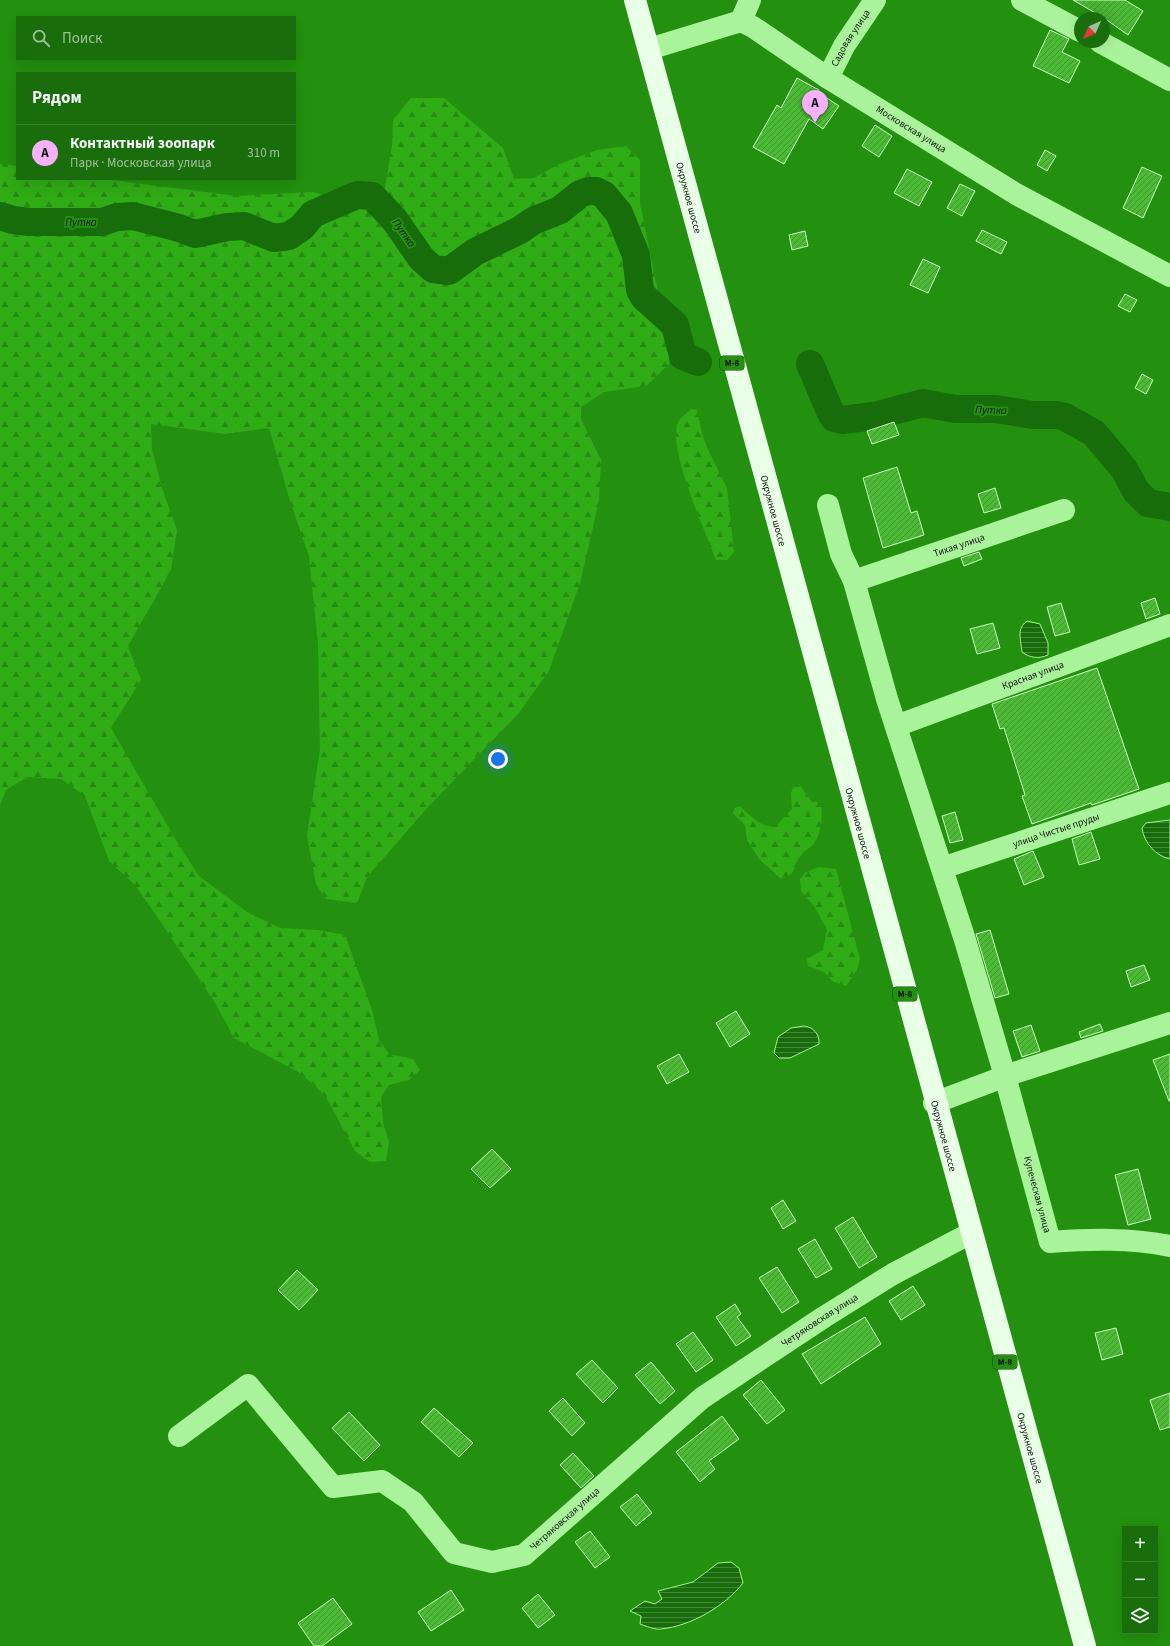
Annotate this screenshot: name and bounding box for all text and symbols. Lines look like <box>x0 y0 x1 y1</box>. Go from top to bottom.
street label: Садовая улица <box>828 7 874 69</box>
north arrow <box>1074 12 1110 48</box>
search box <box>16 16 296 60</box>
icon: search <box>30 27 52 49</box>
text: Поиск <box>62 28 103 49</box>
text: Рядом <box>32 86 82 110</box>
pin: A <box>802 90 828 123</box>
street label: Московская улица <box>873 102 949 156</box>
text: Контактный зоопарк <box>70 133 215 154</box>
text: A <box>41 144 49 162</box>
text: 310 m <box>247 144 280 162</box>
text: Парк · Московская улица <box>70 154 211 172</box>
street label: Окружное шоссе <box>672 161 705 235</box>
water label: Путка <box>65 215 97 230</box>
water label: Путка <box>389 216 419 250</box>
road number: М-8 <box>720 356 744 370</box>
water label: Путка <box>975 402 1007 418</box>
street label: Окружное шоссе <box>757 474 789 548</box>
street label: Тихая улица <box>932 530 987 561</box>
street label: Красная улица <box>1000 658 1066 693</box>
your location <box>488 749 508 769</box>
street label: Окружное шоссе <box>841 786 874 861</box>
street label: улица Чистые пруды <box>1011 810 1101 851</box>
road number: М-8 <box>893 987 917 1001</box>
street label: Окружное шоссе <box>927 1099 960 1173</box>
street label: Купеческая улица <box>1020 1155 1054 1234</box>
street label: Четряковская улица <box>778 1290 861 1351</box>
road number: М-8 <box>993 1355 1017 1369</box>
street label: Окружное шоссе <box>1013 1411 1046 1485</box>
street label: Четряковская улица <box>527 1484 603 1554</box>
map controls <box>1122 1526 1158 1634</box>
button: + <box>1122 1526 1158 1562</box>
button: − <box>1122 1562 1158 1598</box>
button: layers <box>1122 1598 1158 1634</box>

